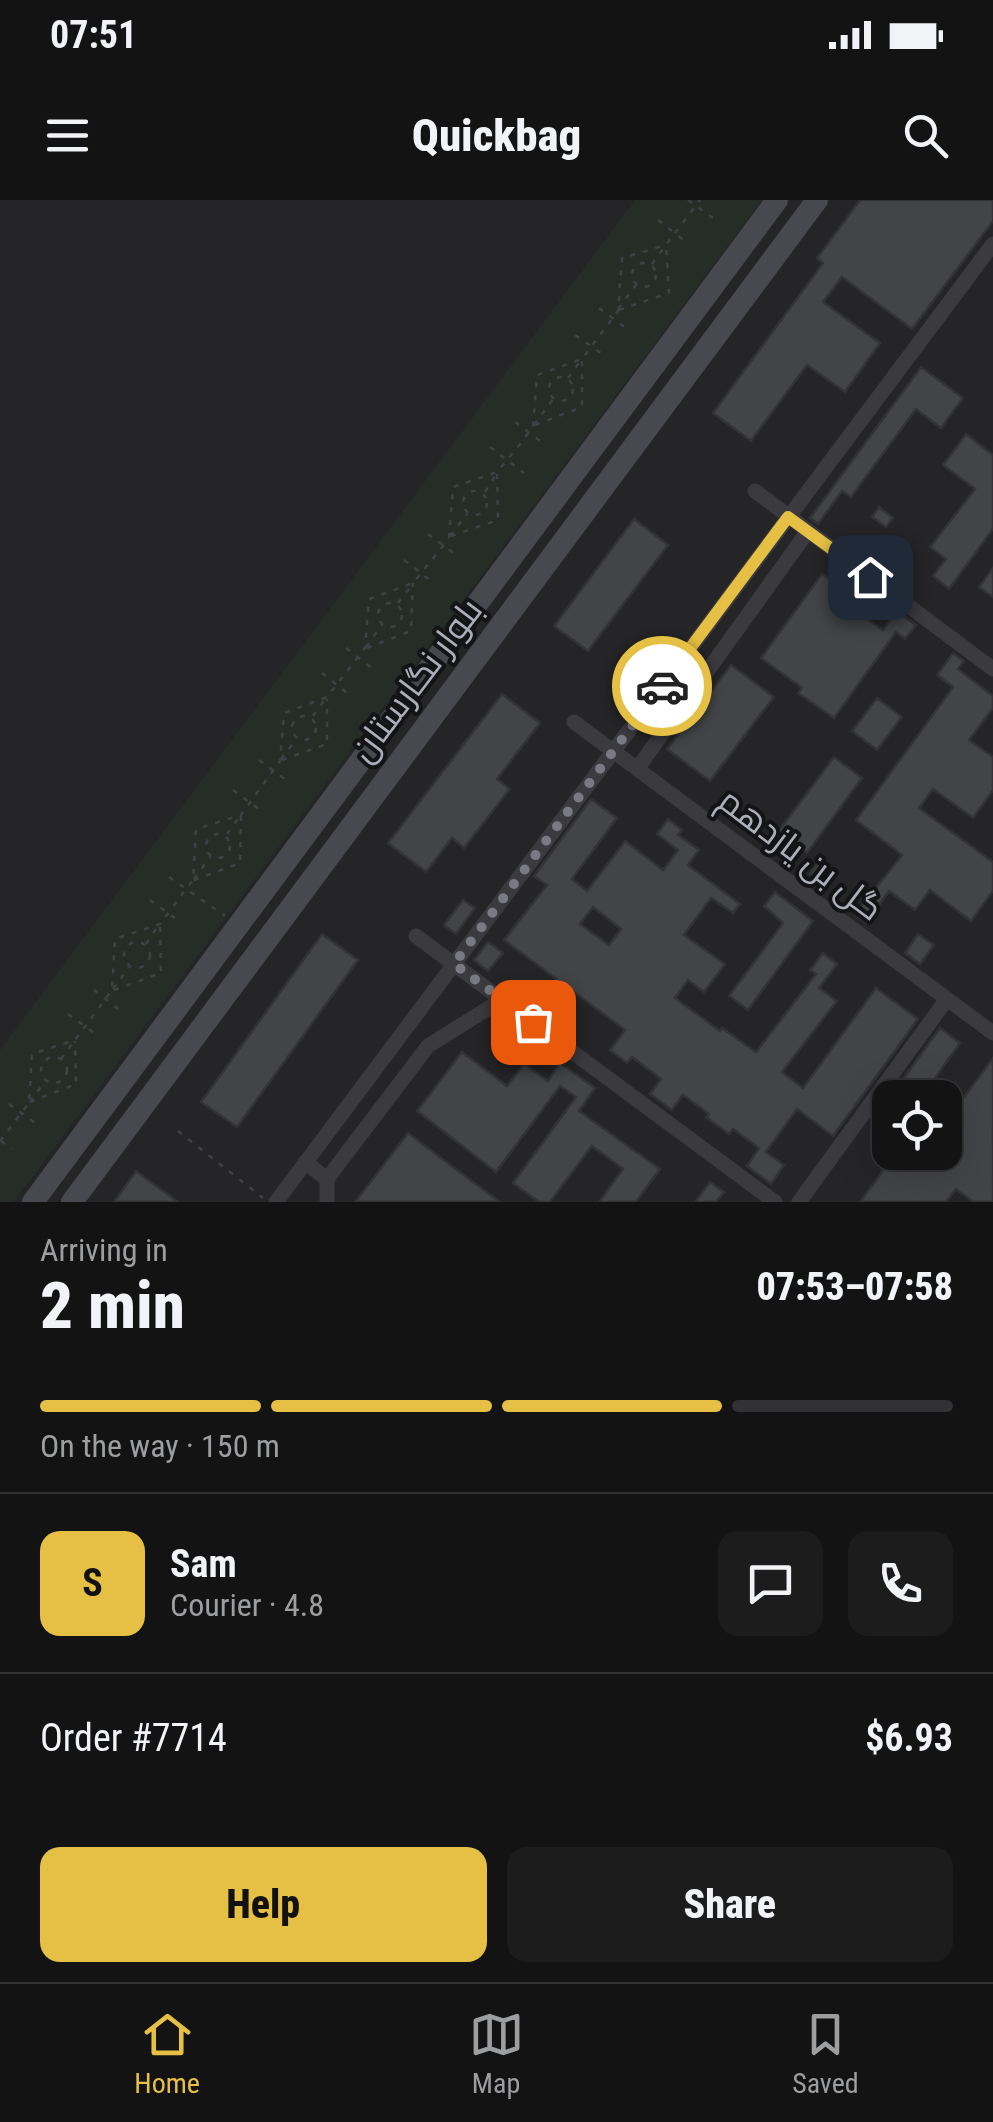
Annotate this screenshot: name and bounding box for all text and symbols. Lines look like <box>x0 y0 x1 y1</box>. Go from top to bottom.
text: 07:51 <box>50 13 137 57</box>
icon: menu <box>40 108 95 163</box>
icon: search <box>898 108 953 163</box>
text: Quickbag <box>412 109 581 162</box>
pin <box>828 535 913 620</box>
icon: home <box>843 550 898 605</box>
street label: بلوار نگارستان <box>342 591 491 770</box>
courier <box>612 636 712 736</box>
icon: car <box>635 659 690 714</box>
street label: گل بن یازدهم <box>709 779 891 932</box>
pin <box>491 980 576 1065</box>
icon: bag <box>506 995 561 1050</box>
map controls <box>872 1080 962 1170</box>
button: locate <box>872 1080 962 1170</box>
text: Arriving in <box>40 1231 168 1269</box>
text: 07:53–07:58 <box>756 1265 953 1309</box>
text: 2 min <box>40 1268 185 1344</box>
text: On the way · 150 m <box>40 1427 280 1465</box>
button: chat <box>718 1531 823 1636</box>
button: phone <box>848 1531 953 1636</box>
text: Sam <box>170 1542 237 1586</box>
text: S <box>82 1561 103 1605</box>
text: Courier · 4.8 <box>170 1586 324 1624</box>
text: Order #7714 <box>40 1716 227 1760</box>
text: $6.93 <box>865 1716 953 1760</box>
button: Help <box>40 1847 487 1962</box>
button: Share <box>507 1847 953 1962</box>
tab: Home <box>134 2007 200 2100</box>
tab: Map <box>469 2007 524 2100</box>
tab: Saved <box>792 2007 859 2100</box>

